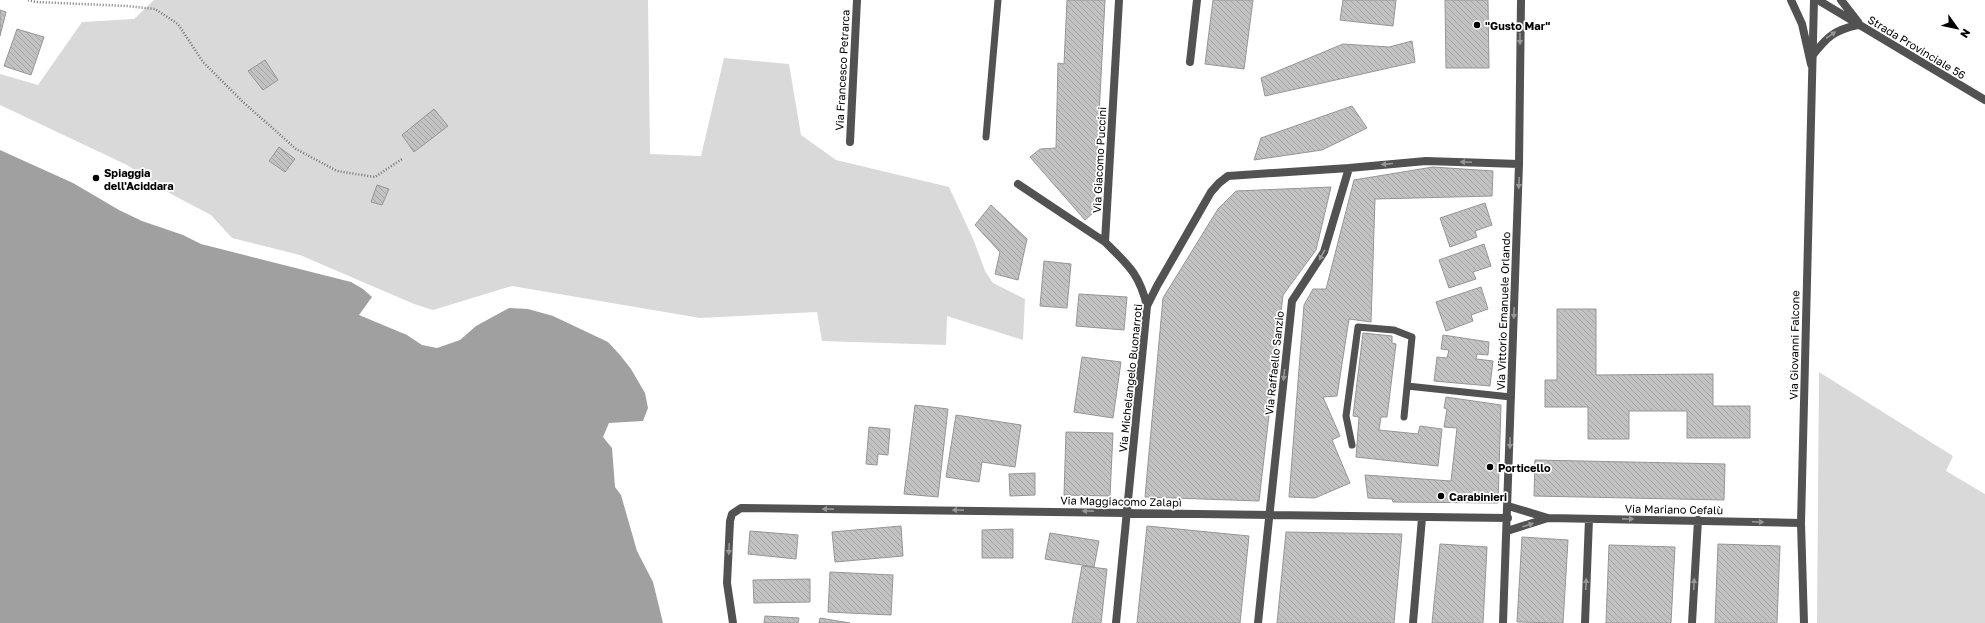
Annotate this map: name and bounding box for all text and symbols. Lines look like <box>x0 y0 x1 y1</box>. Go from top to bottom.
north arrow <box>1937 8 1977 48</box>
street label: Via Francesco Petrarca <box>832 9 852 131</box>
street label: Strada Provinciale 56 <box>1866 13 1969 82</box>
place label: "Gusto Mar" <box>1485 19 1550 32</box>
marker: "Gusto Mar" <box>1472 20 1482 30</box>
text: N <box>1958 27 1974 41</box>
one-way arrow <box>1826 31 1837 39</box>
one-way arrow <box>1517 33 1523 46</box>
street label: Via Giacomo Puccini <box>1090 106 1108 213</box>
one-way arrow <box>1459 159 1472 165</box>
one-way arrow <box>1381 161 1393 168</box>
place label: Spiaggia dell'Aciddara <box>104 166 174 192</box>
marker: Spiaggia dell'Aciddara <box>91 173 101 183</box>
one-way arrow <box>1515 177 1522 189</box>
street label: Via Vittorio Emanuele Orlando <box>1494 231 1512 391</box>
one-way arrow <box>1318 249 1325 261</box>
street label: Via Giovanni Falcone <box>1787 290 1801 400</box>
street label: Via Michelangelo Buonarroti <box>1116 303 1144 453</box>
one-way arrow <box>1511 307 1517 320</box>
street label: Via Raffaello Sanzio <box>1262 310 1286 416</box>
one-way arrow <box>1281 369 1287 381</box>
one-way arrow <box>1507 437 1513 450</box>
place label: Porticello <box>1498 461 1551 474</box>
marker: Porticello <box>1485 462 1495 472</box>
place label: Carabinieri <box>1449 490 1507 503</box>
marker: Carabinieri <box>1436 491 1446 501</box>
street label: Via Maggiacomo Zalapì <box>1060 493 1182 509</box>
street label: Via Mariano Cefalù <box>1625 502 1723 516</box>
one-way arrow <box>822 505 834 512</box>
one-way arrow <box>951 507 964 513</box>
one-way arrow <box>1081 508 1094 514</box>
one-way arrow <box>1622 516 1635 522</box>
one-way arrow <box>1752 519 1765 525</box>
one-way arrow <box>1522 522 1534 528</box>
one-way arrow <box>726 543 732 556</box>
one-way arrow <box>1583 578 1590 590</box>
one-way arrow <box>1691 578 1698 590</box>

